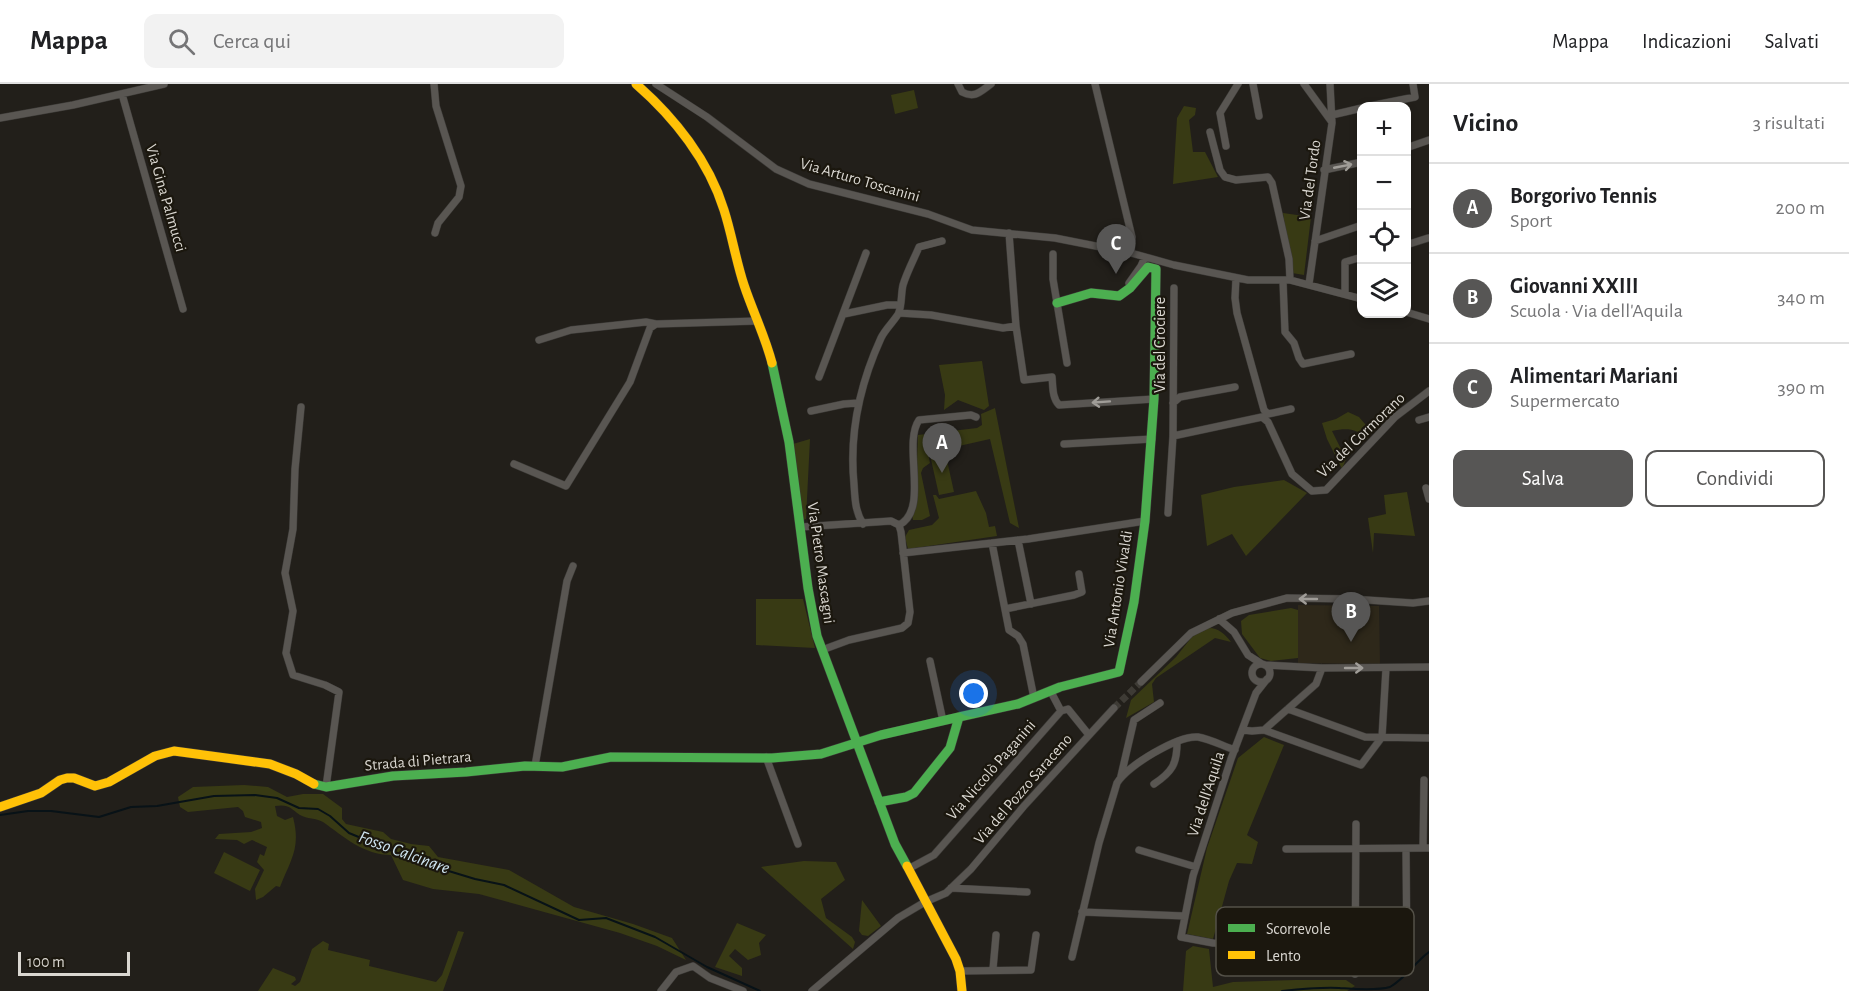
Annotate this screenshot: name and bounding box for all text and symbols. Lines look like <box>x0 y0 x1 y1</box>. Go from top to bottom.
search box <box>144 14 564 68</box>
icon: search <box>165 25 198 58</box>
text: Mappa <box>30 27 108 55</box>
text: Cerca qui <box>213 30 291 52</box>
text: Mappa <box>1552 31 1609 52</box>
text: Indicazioni <box>1642 31 1732 52</box>
text: Salvati <box>1765 31 1819 52</box>
map controls <box>1357 102 1411 318</box>
button: + <box>1357 102 1411 156</box>
text: Vicino <box>1453 110 1518 136</box>
text: 3 risultati <box>1753 113 1825 133</box>
street label: Via del Tordo <box>1296 139 1324 221</box>
street label: Via Gina Palmucci <box>143 142 189 254</box>
street label: Via Arturo Toscanini <box>798 155 922 205</box>
button: − <box>1357 156 1411 210</box>
one-way arrow <box>1333 160 1352 171</box>
text: Borgorivo Tennis <box>1510 185 1657 207</box>
text: A <box>1467 198 1479 218</box>
text: 200 m <box>1775 198 1825 218</box>
button: locate <box>1357 210 1411 264</box>
text: Sport <box>1510 211 1552 231</box>
pin: C <box>1096 224 1136 274</box>
button: layers <box>1357 264 1411 318</box>
text: Giovanni XXIII <box>1510 275 1639 297</box>
text: B <box>1467 288 1478 308</box>
text: 340 m <box>1777 288 1825 308</box>
street label: Via del Crociere <box>1152 297 1168 393</box>
text: Scuola · Via dell'Aquila <box>1510 301 1683 321</box>
text: Alimentari Mariani <box>1510 365 1678 387</box>
text: C <box>1467 378 1478 398</box>
text: 390 m <box>1778 378 1825 398</box>
street label: Via del Cormorano <box>1314 389 1408 481</box>
text: Supermercato <box>1510 391 1620 411</box>
one-way arrow <box>1091 397 1111 408</box>
pin: A <box>922 424 962 473</box>
button: Salva <box>1453 450 1633 507</box>
button: Condividi <box>1645 450 1825 507</box>
street label: Via Pietro Mascagni <box>805 501 837 625</box>
street label: Via Antonio Vivaldi <box>1101 529 1135 649</box>
pin: B <box>1332 592 1370 642</box>
one-way arrow <box>1298 593 1318 604</box>
one-way arrow <box>1343 662 1363 674</box>
your location <box>959 679 988 708</box>
street label: Via Niccolò Paganini <box>943 717 1039 823</box>
street label: Via del Pozzo Saraceno <box>971 731 1075 847</box>
street label: Strada di Pietrara <box>364 748 472 774</box>
street label: Via dell'Aquila <box>1185 749 1227 839</box>
water label: Fosso Calcinare <box>356 828 452 878</box>
legend <box>1216 907 1414 976</box>
text: Scorrevole <box>1266 921 1331 937</box>
text: Lento <box>1266 948 1301 964</box>
scale bar <box>18 949 130 976</box>
text: 100 m <box>27 954 65 970</box>

